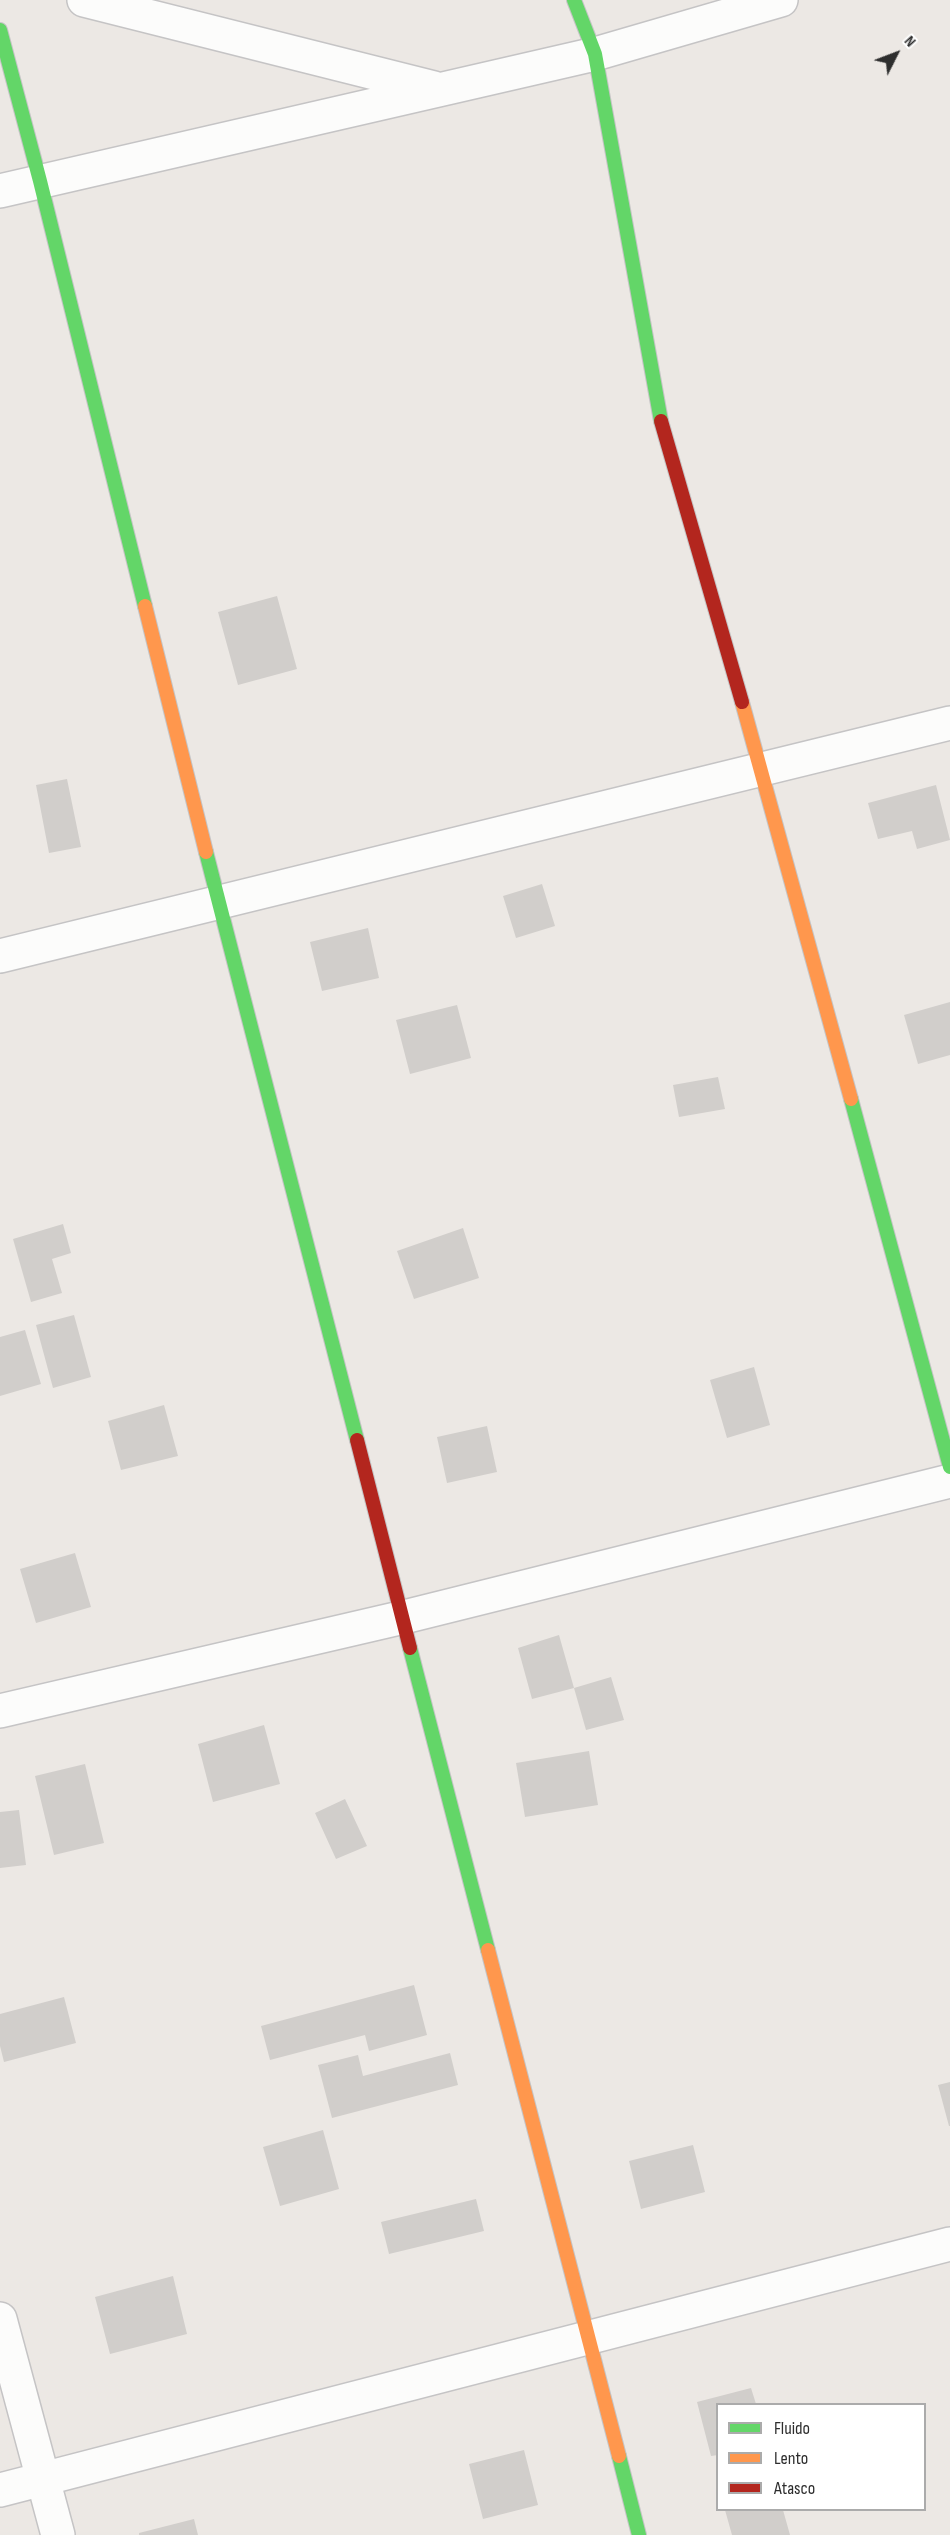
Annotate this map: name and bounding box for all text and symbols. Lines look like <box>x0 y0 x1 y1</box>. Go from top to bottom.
north arrow <box>866 24 926 84</box>
text: N <box>900 32 920 51</box>
legend <box>716 2403 926 2511</box>
text: Fluido <box>774 2418 810 2439</box>
text: Lento <box>774 2448 808 2469</box>
text: Atasco <box>774 2478 815 2499</box>

